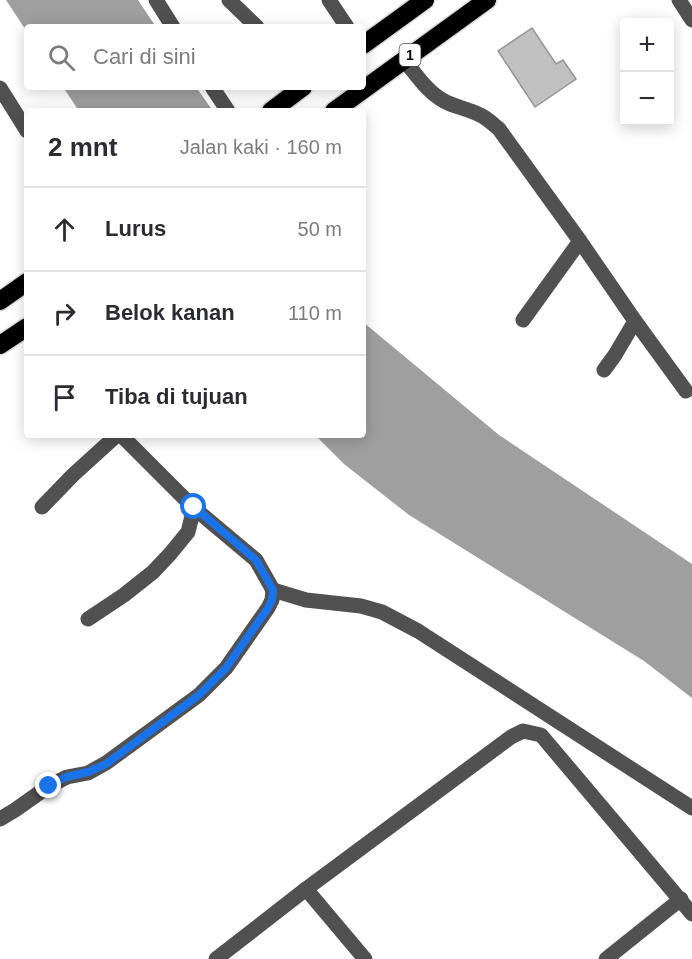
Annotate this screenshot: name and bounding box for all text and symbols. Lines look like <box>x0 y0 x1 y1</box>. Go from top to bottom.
map controls <box>620 18 674 126</box>
button: + <box>620 18 674 72</box>
search box <box>24 24 366 90</box>
icon: search <box>45 41 78 74</box>
text: Cari di sini <box>93 44 196 69</box>
road number: 1 <box>400 44 420 66</box>
button: − <box>620 72 674 126</box>
text: 2 mnt <box>48 132 117 162</box>
text: Jalan kaki · 160 m <box>180 136 342 158</box>
icon: ahead <box>48 213 81 246</box>
text: Lurus <box>105 216 166 241</box>
text: 50 m <box>298 218 342 240</box>
icon: right <box>48 297 81 330</box>
text: Belok kanan <box>105 300 235 325</box>
text: 110 m <box>288 302 342 324</box>
icon: arrive <box>48 381 81 414</box>
text: Tiba di tujuan <box>105 384 248 409</box>
route start <box>180 493 206 519</box>
route end <box>35 772 61 798</box>

